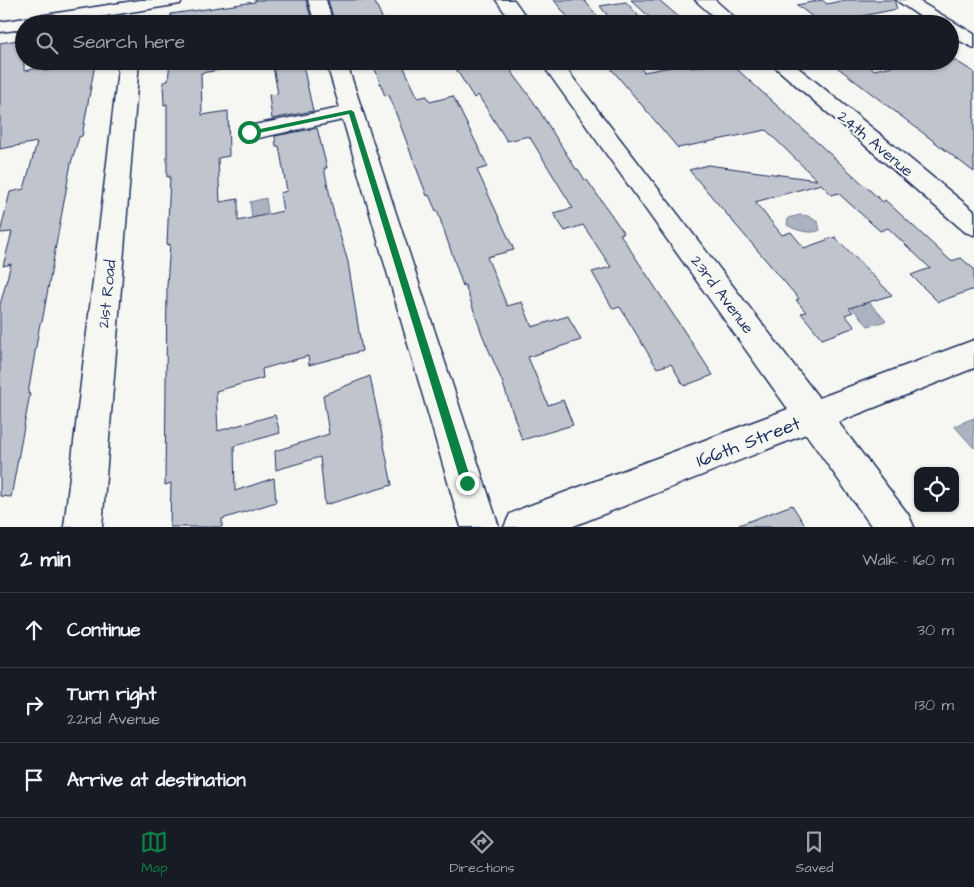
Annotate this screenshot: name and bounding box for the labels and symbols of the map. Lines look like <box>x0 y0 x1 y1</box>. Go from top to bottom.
street label: 24th Avenue <box>833 106 918 182</box>
route start <box>238 121 261 144</box>
street label: 23rd Avenue <box>686 251 759 339</box>
street label: 21st Road <box>92 259 122 329</box>
street label: 166th Street <box>693 410 805 475</box>
route end <box>456 472 479 495</box>

